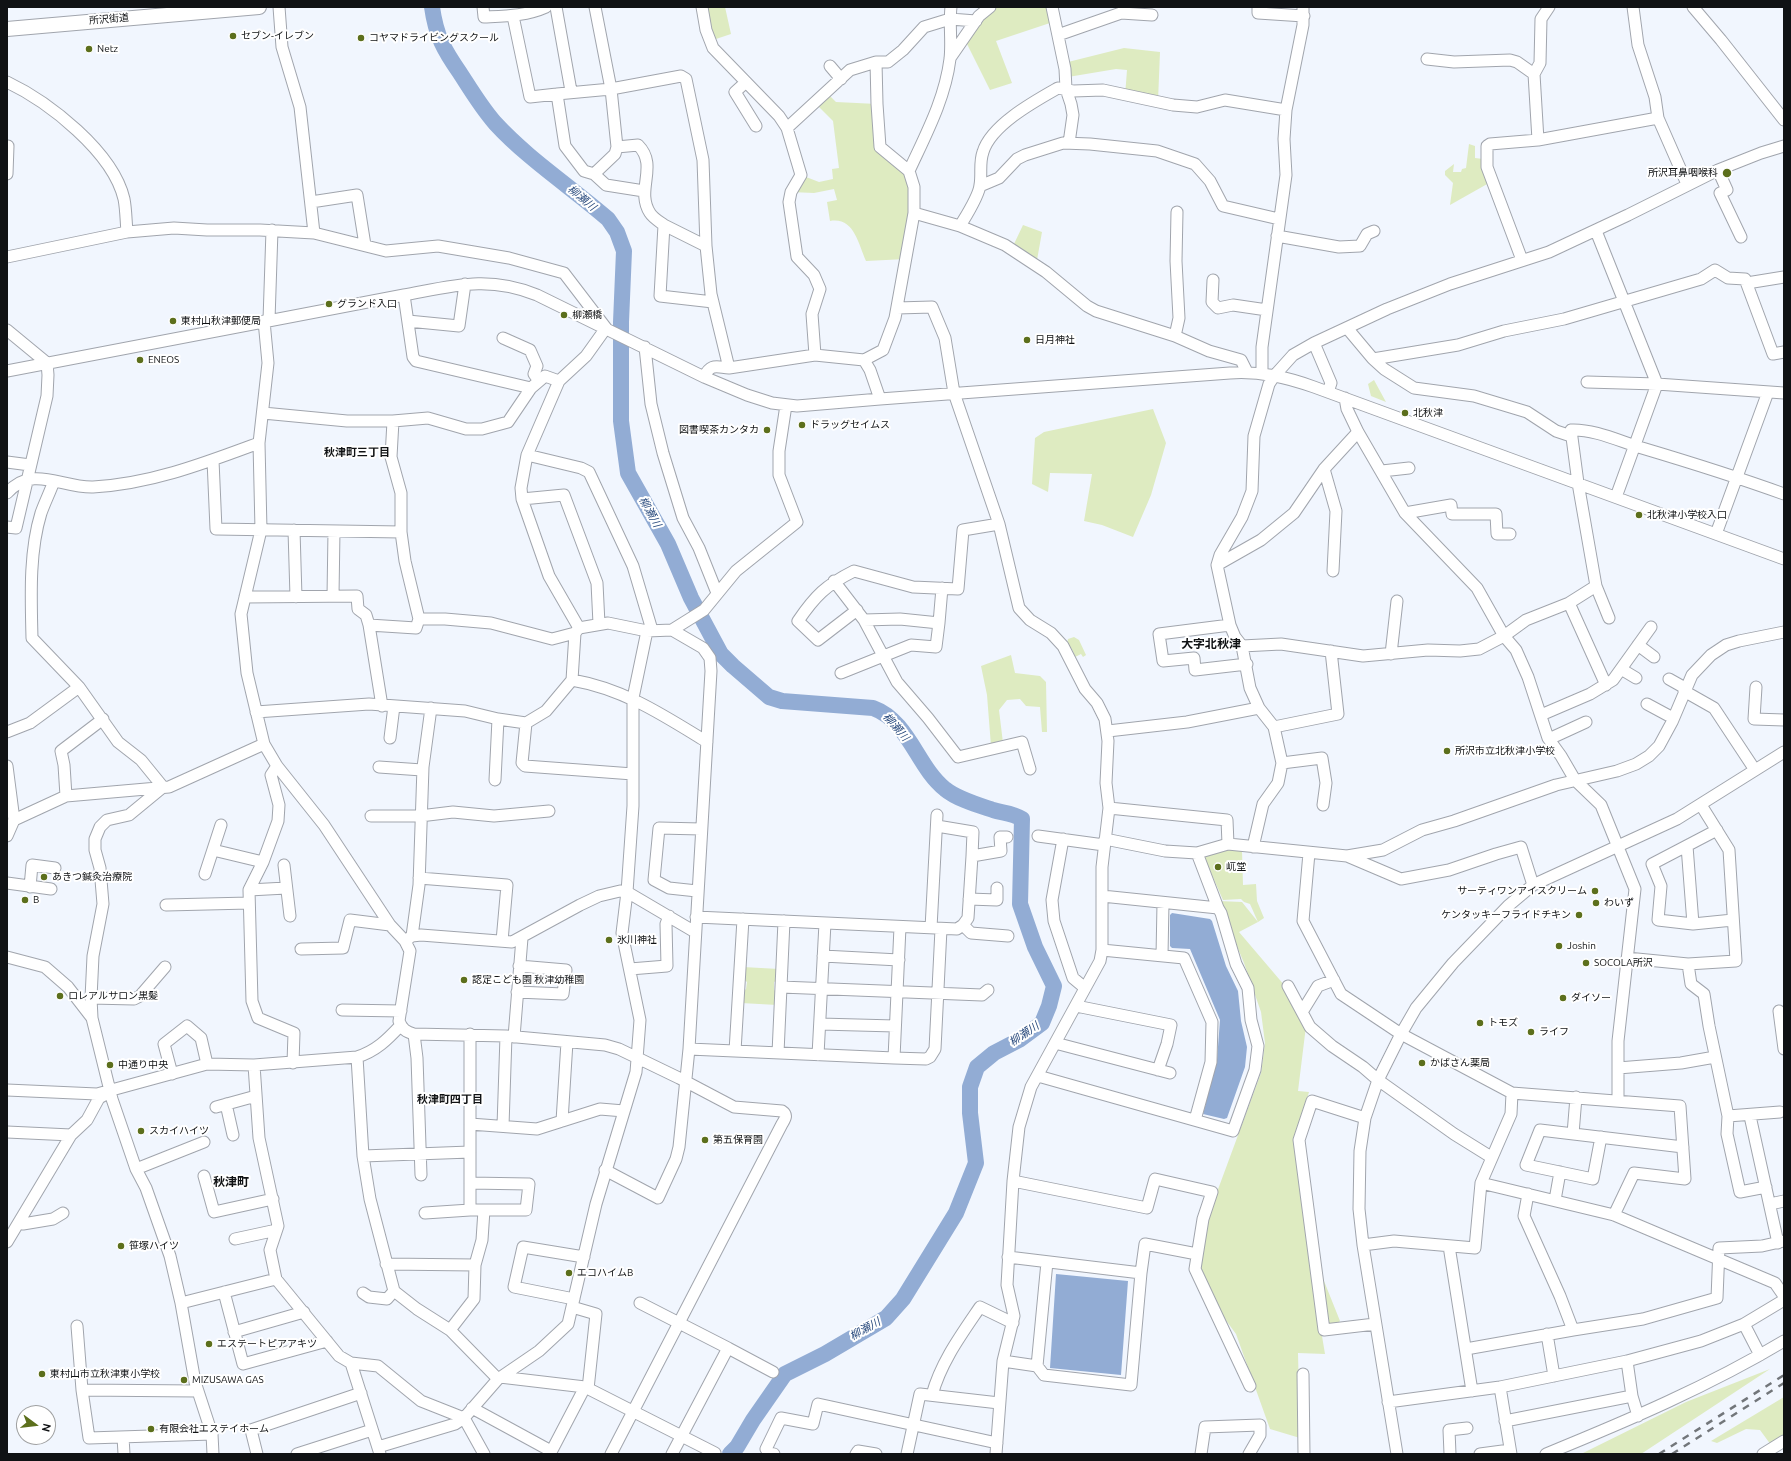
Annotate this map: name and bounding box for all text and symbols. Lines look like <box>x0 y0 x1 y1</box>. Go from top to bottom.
street label: 所沢街道 <box>89 11 129 27</box>
place label: セブン-イレブン <box>241 30 314 42</box>
marker: セブン-イレブン <box>228 31 238 41</box>
place label: コヤマドライビングスクール <box>369 32 499 44</box>
marker: コヤマドライビングスクール <box>356 33 366 43</box>
place label: Netz <box>97 43 118 55</box>
marker: Netz <box>84 44 94 54</box>
place label: 所沢耳鼻咽喉科 <box>1648 167 1718 179</box>
marker: 所沢耳鼻咽喉科 <box>1721 167 1733 179</box>
water label: 柳瀬川 <box>565 182 599 214</box>
place label: グランド入口 <box>337 298 397 310</box>
marker: グランド入口 <box>324 299 334 309</box>
place label: 柳瀬橋 <box>572 309 602 321</box>
marker: 柳瀬橋 <box>559 310 569 320</box>
place label: 東村山秋津郵便局 <box>181 315 261 327</box>
marker: 東村山秋津郵便局 <box>168 316 178 326</box>
place label: 日月神社 <box>1035 334 1075 346</box>
marker: 日月神社 <box>1022 335 1032 345</box>
place label: ENEOS <box>148 354 179 366</box>
marker: ENEOS <box>135 355 145 365</box>
place label: 北秋津 <box>1413 407 1443 419</box>
marker: 北秋津 <box>1400 408 1410 418</box>
place label: ドラッグセイムス <box>810 419 890 431</box>
marker: ドラッグセイムス <box>797 420 807 430</box>
place label: 図書喫茶カンタカ <box>679 424 759 436</box>
marker: 図書喫茶カンタカ <box>762 425 772 435</box>
district label: 秋津町三丁目 <box>324 445 390 459</box>
water label: 柳瀬川 <box>636 494 664 530</box>
place label: 北秋津小学校入口 <box>1647 509 1727 521</box>
marker: 北秋津小学校入口 <box>1634 510 1644 520</box>
district label: 大字北秋津 <box>1181 637 1241 651</box>
water label: 柳瀬川 <box>880 710 912 744</box>
place label: 所沢市立北秋津小学校 <box>1455 745 1555 757</box>
marker: 所沢市立北秋津小学校 <box>1442 746 1452 756</box>
place label: 屼堂 <box>1226 861 1246 873</box>
marker: 屼堂 <box>1213 862 1223 872</box>
place label: あきつ鍼灸治療院 <box>52 871 132 883</box>
marker: あきつ鍼灸治療院 <box>39 872 49 882</box>
place label: サーティワンアイスクリーム <box>1457 885 1587 897</box>
marker: サーティワンアイスクリーム <box>1590 886 1600 896</box>
place label: B <box>33 894 39 906</box>
marker: B <box>20 895 30 905</box>
place label: わいず <box>1604 897 1634 909</box>
marker: わいず <box>1591 898 1601 908</box>
place label: ケンタッキーフライドチキン <box>1441 909 1571 921</box>
marker: ケンタッキーフライドチキン <box>1574 910 1584 920</box>
place label: 氷川神社 <box>617 934 657 946</box>
marker: 氷川神社 <box>604 935 614 945</box>
place label: Joshin <box>1567 940 1596 952</box>
marker: Joshin <box>1554 941 1564 951</box>
place label: SOCOLA所沢 <box>1594 957 1653 969</box>
marker: SOCOLA所沢 <box>1581 958 1591 968</box>
place label: 認定こども園 秋津幼稚園 <box>472 974 584 986</box>
marker: 認定こども園 秋津幼稚園 <box>459 975 469 985</box>
place label: ロレアルサロン黒髪 <box>68 990 158 1002</box>
marker: ロレアルサロン黒髪 <box>55 991 65 1001</box>
place label: ダイソー <box>1571 992 1611 1004</box>
marker: ダイソー <box>1558 993 1568 1003</box>
place label: トモズ <box>1488 1017 1518 1029</box>
marker: トモズ <box>1475 1018 1485 1028</box>
water label: 柳瀬川 <box>1007 1019 1041 1049</box>
place label: ライフ <box>1539 1026 1569 1038</box>
marker: ライフ <box>1526 1027 1536 1037</box>
place label: かばさん薬局 <box>1430 1057 1490 1069</box>
marker: かばさん薬局 <box>1417 1058 1427 1068</box>
place label: 中通り中央 <box>118 1059 168 1071</box>
marker: 中通り中央 <box>105 1060 115 1070</box>
district label: 秋津町四丁目 <box>417 1092 483 1106</box>
place label: スカイハイツ <box>149 1125 209 1137</box>
marker: スカイハイツ <box>136 1126 146 1136</box>
place label: 第五保育園 <box>713 1134 763 1146</box>
marker: 第五保育園 <box>700 1135 710 1145</box>
district label: 秋津町 <box>213 1175 249 1189</box>
place label: 笹塚ハイツ <box>129 1240 179 1252</box>
marker: 笹塚ハイツ <box>116 1241 126 1251</box>
place label: エコハイムB <box>577 1267 633 1279</box>
marker: エコハイムB <box>564 1268 574 1278</box>
water label: 柳瀬川 <box>847 1315 883 1343</box>
place label: エステートピアアキツ <box>217 1338 317 1350</box>
marker: エステートピアアキツ <box>204 1339 214 1349</box>
place label: 東村山市立秋津東小学校 <box>50 1368 160 1380</box>
marker: 東村山市立秋津東小学校 <box>37 1369 47 1379</box>
place label: MIZUSAWA GAS <box>192 1374 264 1386</box>
marker: MIZUSAWA GAS <box>179 1375 189 1385</box>
north arrow <box>16 1405 56 1445</box>
text: N <box>40 1422 53 1433</box>
place label: 有限会社エステイホーム <box>159 1423 269 1435</box>
marker: 有限会社エステイホーム <box>146 1424 156 1434</box>

